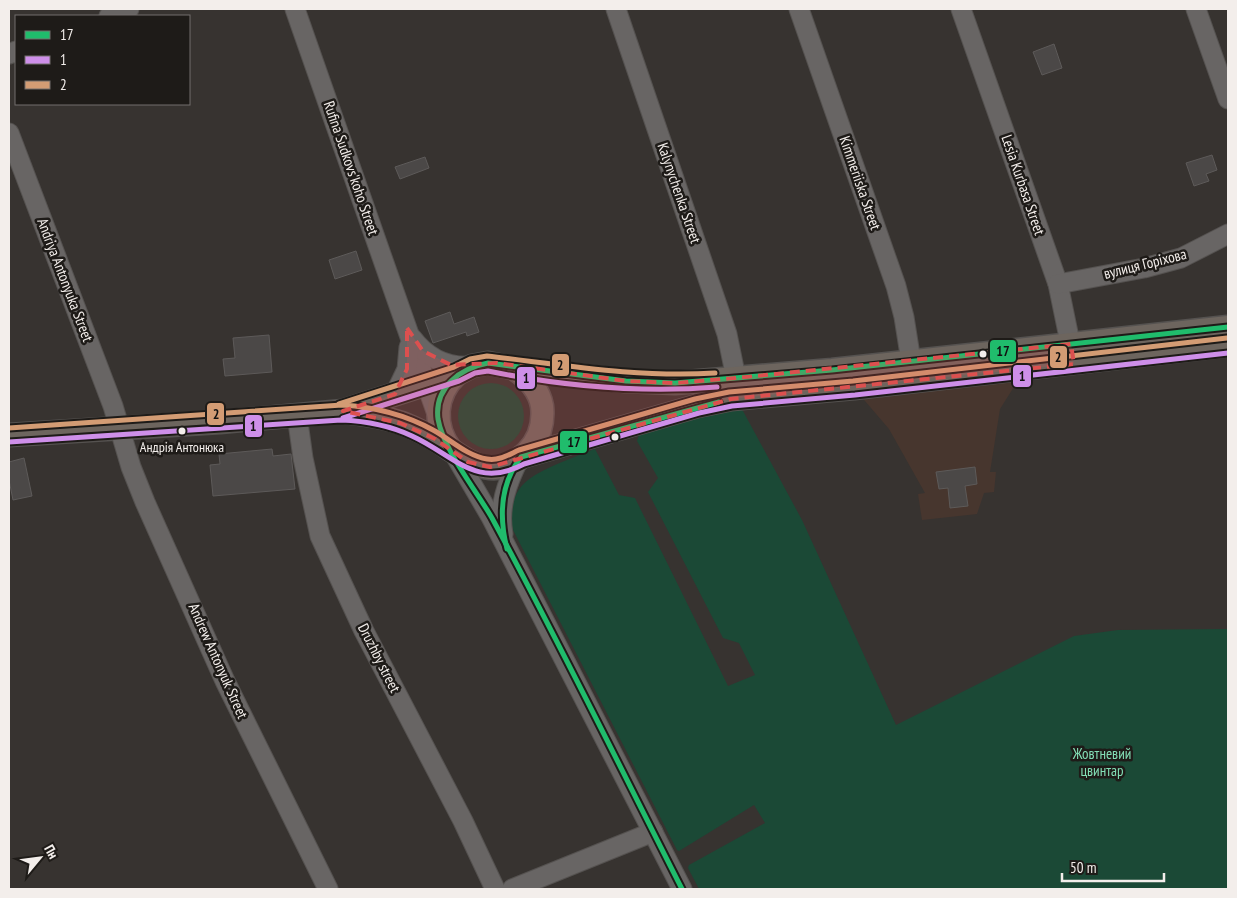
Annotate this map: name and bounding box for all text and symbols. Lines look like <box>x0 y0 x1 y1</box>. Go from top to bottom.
legend <box>15 15 190 105</box>
text: 17 <box>60 25 74 44</box>
text: 1 <box>60 50 67 69</box>
text: 2 <box>60 75 67 94</box>
street label: Rufina Sudkovs'koho Street <box>320 98 383 237</box>
street label: Lesia Kurbasa Street <box>997 132 1050 237</box>
street label: Kimmeriiska Street <box>836 133 885 232</box>
street label: Kalynychenka Street <box>653 140 706 246</box>
street label: Andriya Antonyuka Street <box>33 215 98 344</box>
street label: вулиця Горіхова <box>1102 244 1188 283</box>
line badge: 17 <box>989 339 1017 363</box>
text: 17 <box>996 342 1010 360</box>
line badge: 2 <box>1049 345 1068 369</box>
text: 2 <box>1055 348 1061 366</box>
unlabelled marker <box>978 349 988 359</box>
line badge: 2 <box>551 353 570 377</box>
text: 2 <box>557 356 563 374</box>
line badge: 1 <box>1012 364 1032 388</box>
line badge: 1 <box>516 366 536 390</box>
text: 1 <box>1019 367 1025 385</box>
text: 1 <box>523 369 529 387</box>
line badge: 2 <box>206 402 225 426</box>
text: 2 <box>213 405 219 423</box>
line badge: 1 <box>244 414 263 438</box>
text: 1 <box>250 417 256 435</box>
marker: Андрія Антонюка <box>177 426 187 436</box>
line badge: 17 <box>559 430 588 454</box>
unlabelled marker <box>610 432 620 442</box>
text: 17 <box>567 433 581 451</box>
place label: Андрія Антонюка <box>140 438 224 456</box>
street label: Andrew Antonyuk Street <box>185 600 252 721</box>
street label: Druzhby street <box>354 620 405 695</box>
park label: Жовтневий цвинтар <box>1072 744 1131 780</box>
north arrow <box>15 833 65 883</box>
text: Пн <box>40 841 63 862</box>
scale bar <box>1062 850 1164 882</box>
text: 50 m <box>1070 858 1096 877</box>

